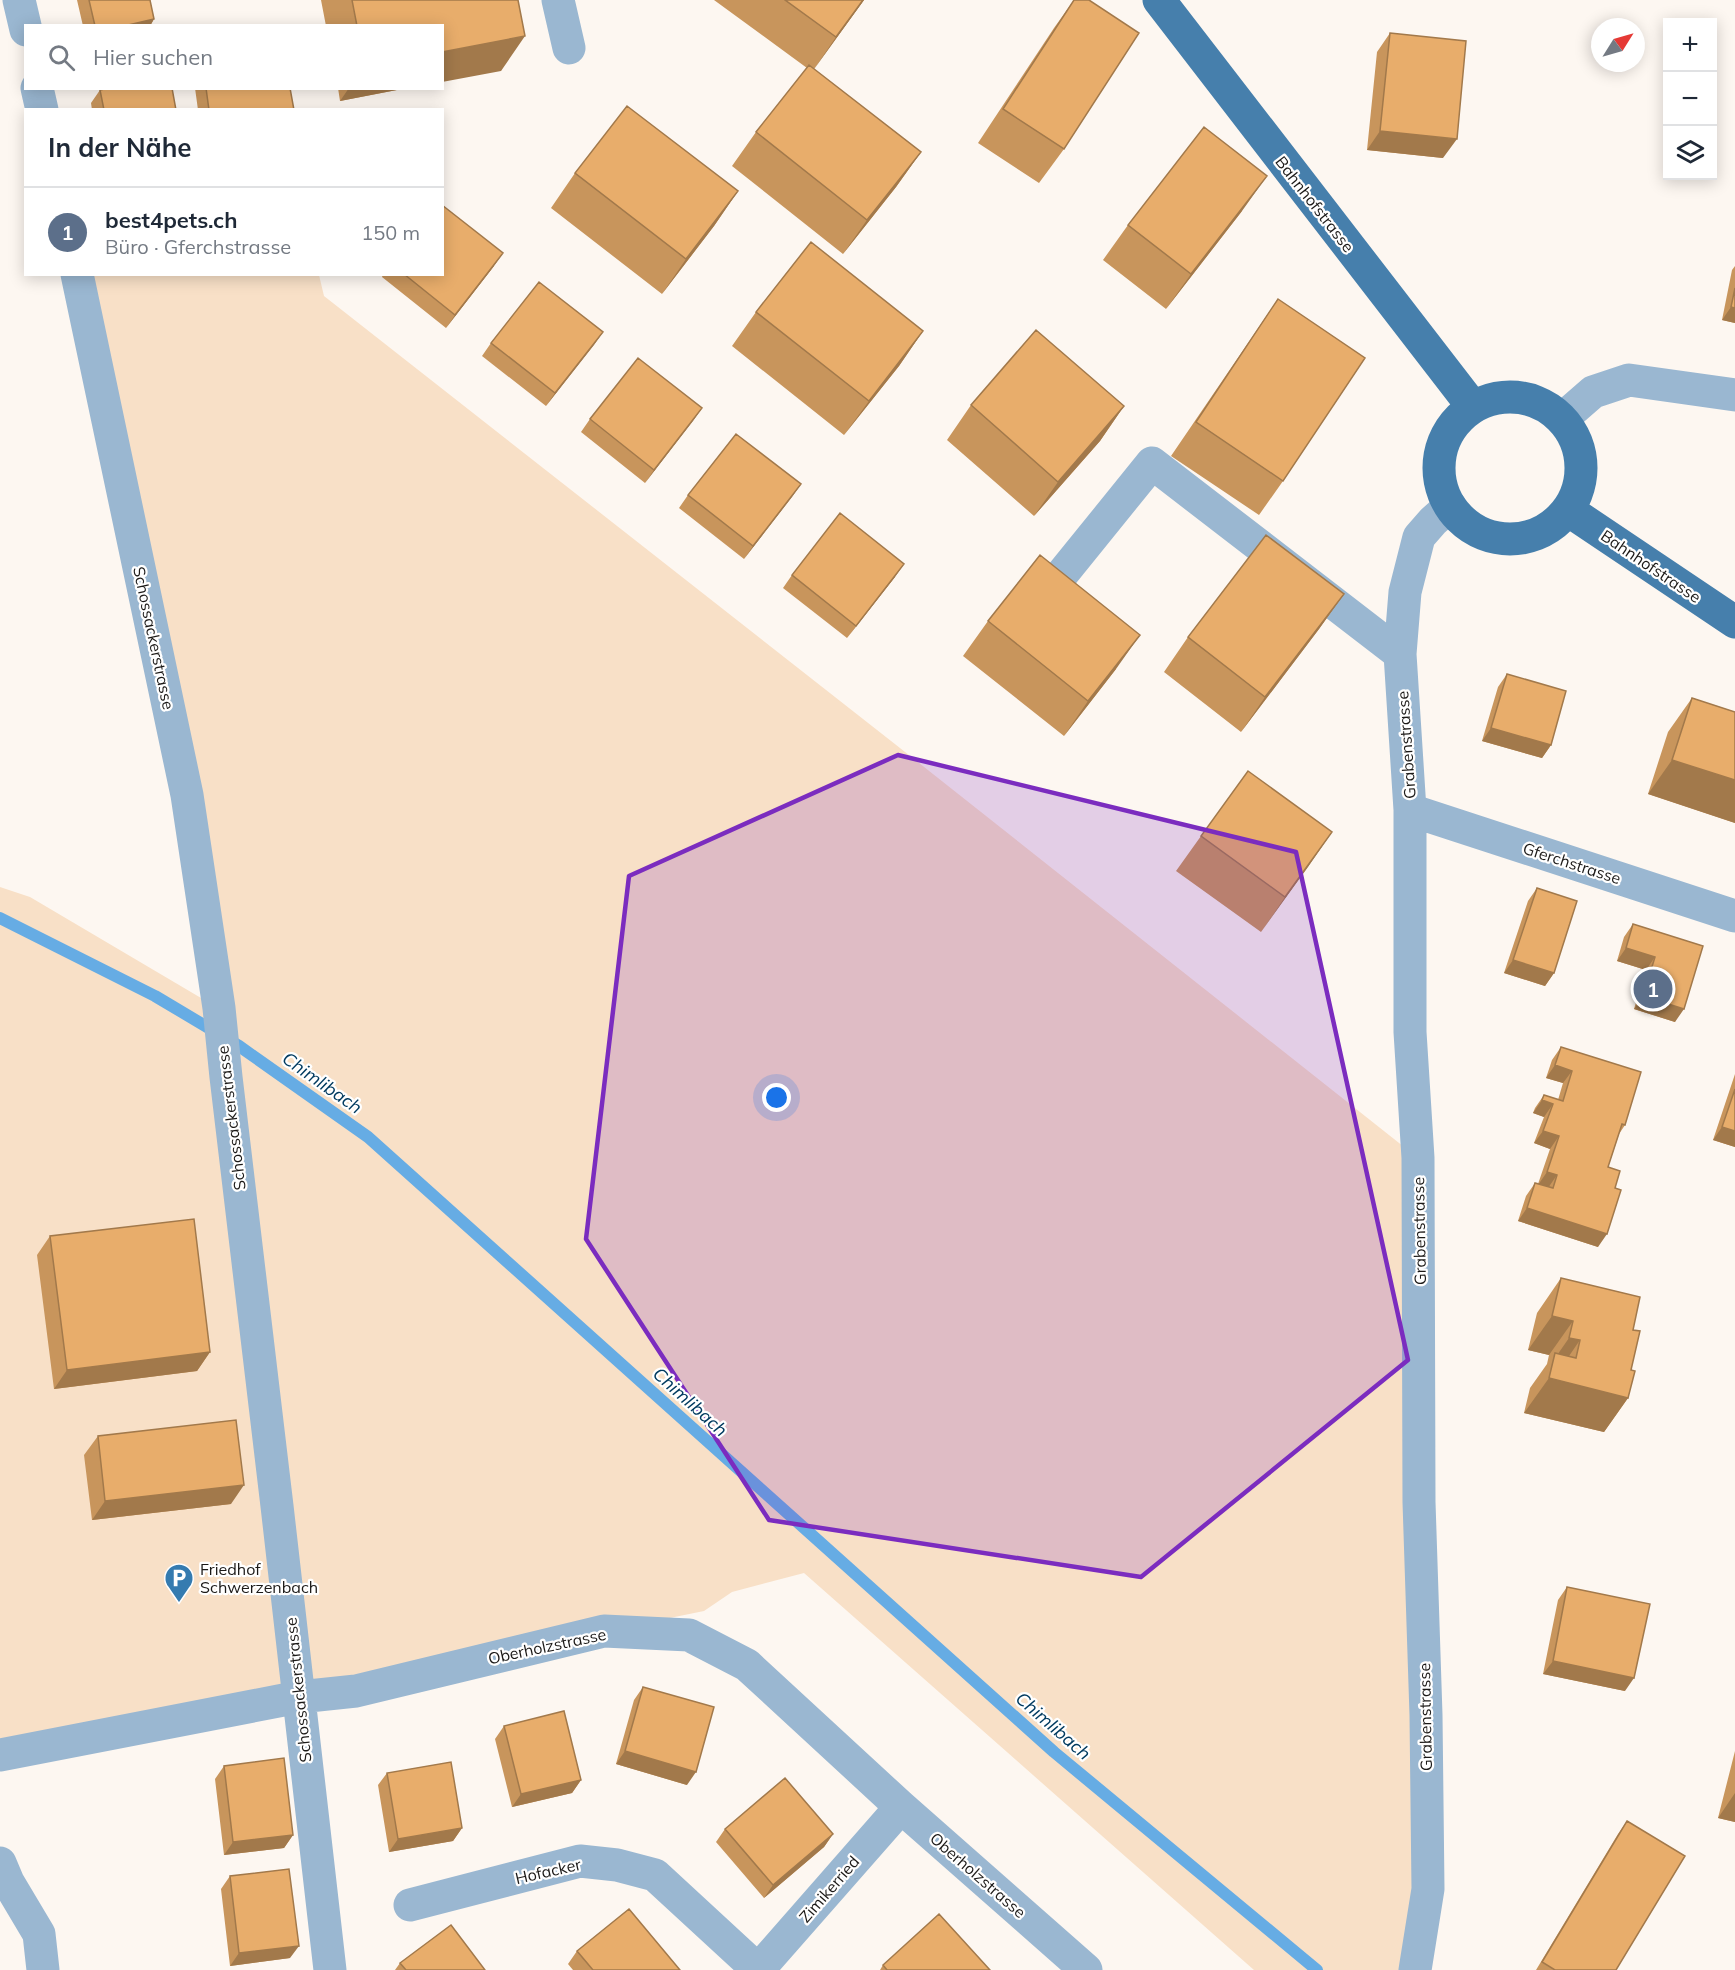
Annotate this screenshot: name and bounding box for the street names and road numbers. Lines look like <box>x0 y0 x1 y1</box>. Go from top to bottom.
street label: Bahnhofstrasse <box>1271 152 1359 256</box>
street label: Bahnhofstrasse <box>1597 525 1705 607</box>
street label: Schossackerstrasse <box>129 565 179 711</box>
street label: Grabenstrasse <box>1392 690 1420 800</box>
street label: Gferchstrasse <box>1520 838 1624 888</box>
street label: Schossackerstrasse <box>212 1045 250 1191</box>
street label: Grabenstrasse <box>1408 1177 1430 1285</box>
street label: Schossackerstrasse <box>280 1617 316 1763</box>
street label: Oberholzstrasse <box>486 1624 608 1668</box>
street label: Grabenstrasse <box>1414 1663 1436 1771</box>
street label: Oberholzstrasse <box>926 1828 1030 1922</box>
street label: Zimikerried <box>795 1852 863 1926</box>
street label: Hofacker <box>513 1854 583 1888</box>

